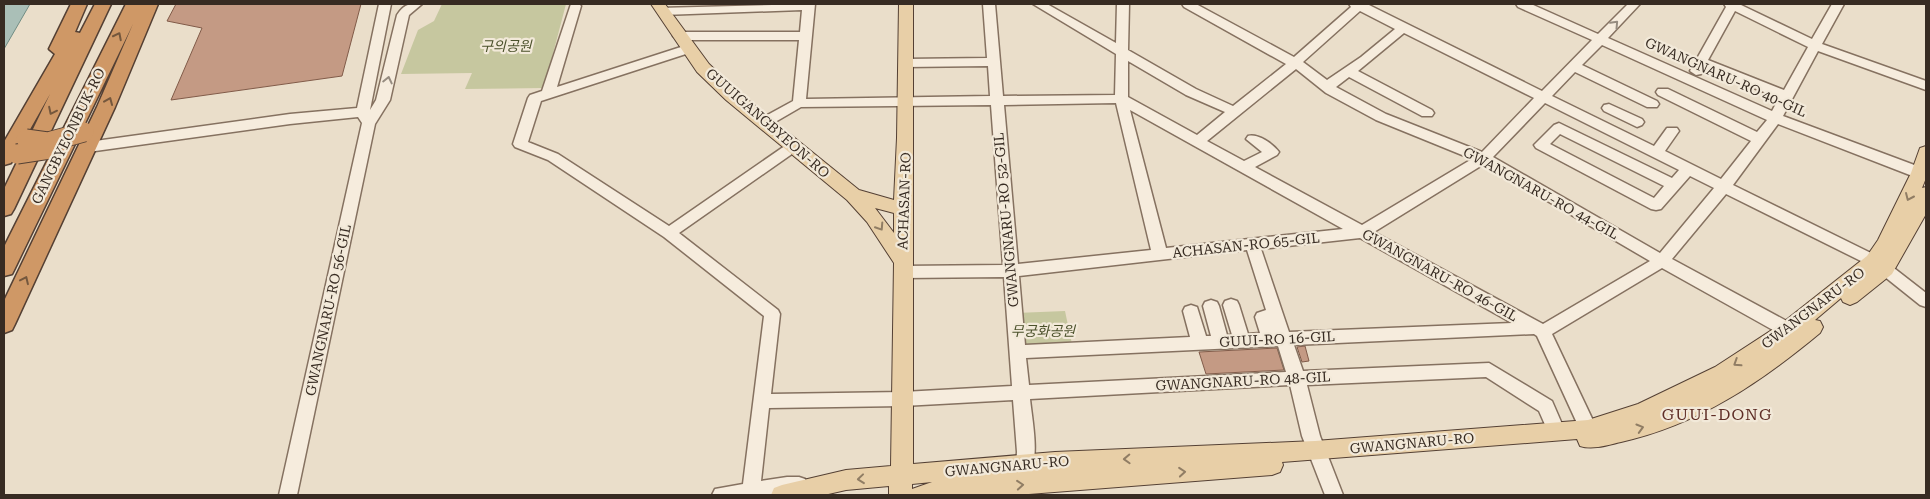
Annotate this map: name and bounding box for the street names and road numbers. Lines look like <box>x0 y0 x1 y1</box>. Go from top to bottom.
street label: GWANGNARU-RO 40-GIL <box>1643 34 1810 120</box>
street label: GANGBYEONBUK-RO <box>28 65 108 207</box>
street label: GUUIGANGBYEON-RO <box>703 65 833 181</box>
street label: GWANGNARU-RO 52-GIL <box>990 132 1022 308</box>
street label: GWANGNARU-RO 44-GIL <box>1461 144 1622 243</box>
street label: ACHASAN-RO <box>894 152 914 250</box>
street label: GWANGNARU-RO 56-GIL <box>302 222 354 397</box>
street label: GWANGNARU-RO 46-GIL <box>1360 226 1521 325</box>
street label: ACHASAN-RO 65-GIL <box>1172 229 1321 261</box>
street label: GWANGNARU-RO <box>1758 264 1868 352</box>
street label: GUUI-RO 16-GIL <box>1219 328 1336 350</box>
street label: GWANGNARU-RO 48-GIL <box>1155 368 1331 394</box>
street label: GWANGNARU-RO <box>1349 430 1475 456</box>
street label: GWANGNARU-RO <box>944 453 1070 479</box>

